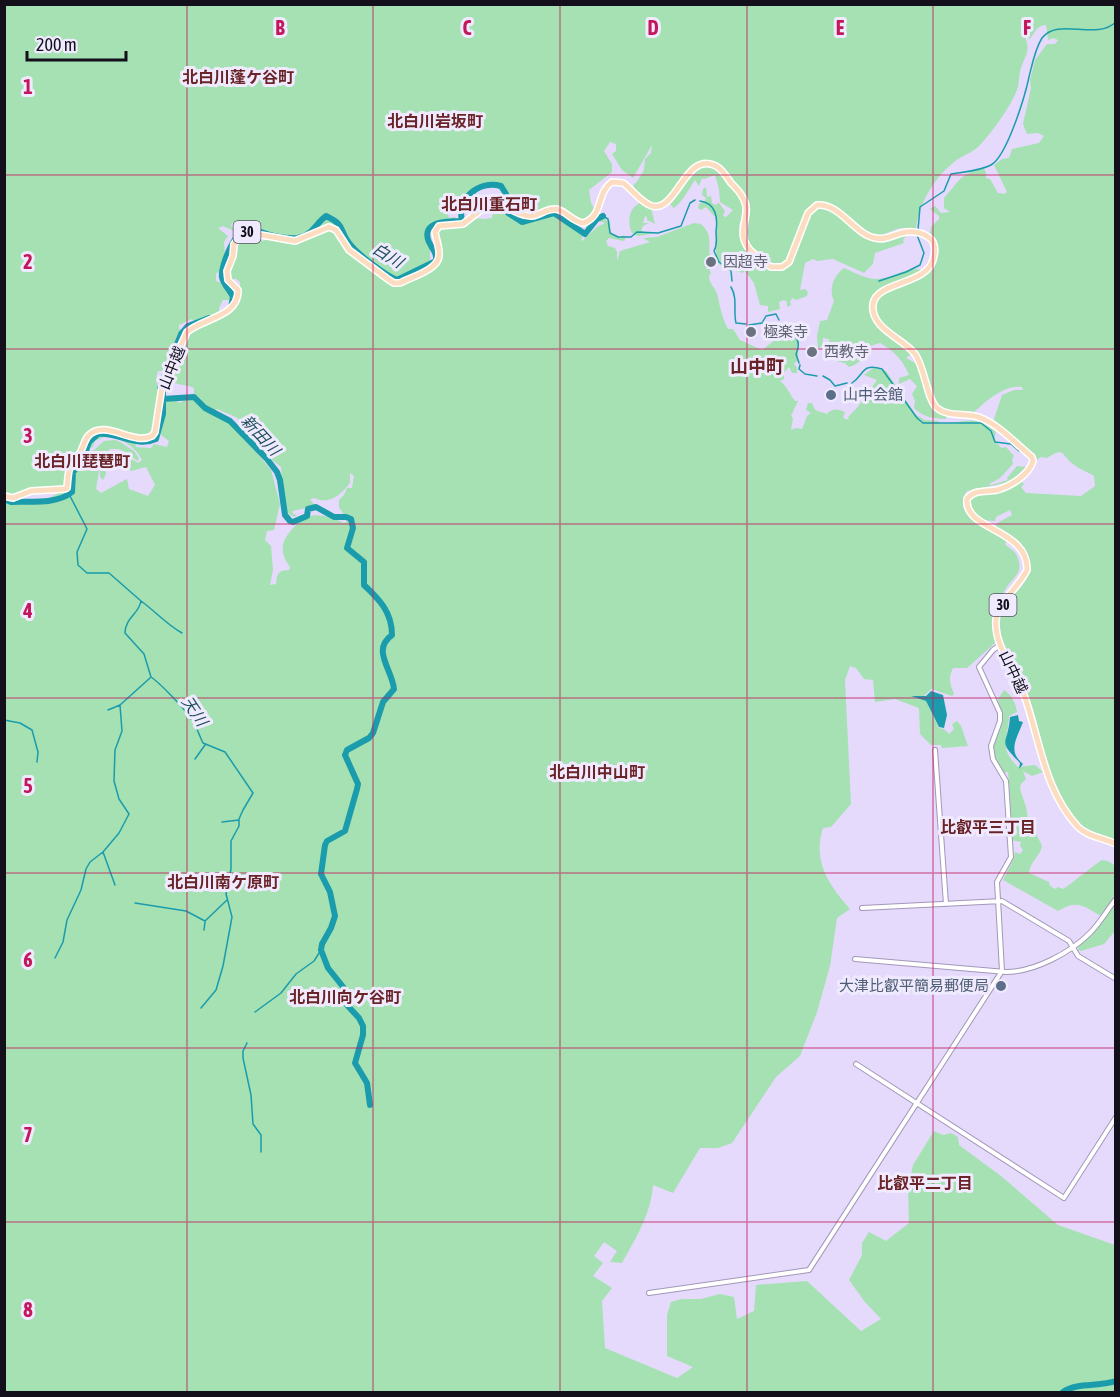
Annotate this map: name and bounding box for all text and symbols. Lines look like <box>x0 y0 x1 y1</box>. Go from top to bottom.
text: B <box>275 16 285 39</box>
text: C <box>463 16 472 39</box>
text: D <box>647 16 659 39</box>
text: E <box>836 16 845 39</box>
text: F <box>1023 16 1031 39</box>
scale bar <box>27 24 126 62</box>
text: 200 m <box>36 34 77 55</box>
district label: 北白川蓬ケ谷町 <box>182 68 294 86</box>
text: 1 <box>23 75 33 98</box>
district label: 北白川岩坂町 <box>387 112 483 130</box>
district label: 北白川重石町 <box>441 195 537 213</box>
road number: 30 <box>234 221 260 243</box>
water label: 白川 <box>370 239 408 272</box>
text: 2 <box>23 250 33 273</box>
place label: 因超寺 <box>723 253 768 270</box>
marker: 因超寺 <box>704 255 718 269</box>
place label: 極楽寺 <box>763 323 808 340</box>
marker: 極楽寺 <box>744 325 758 339</box>
place label: 西教寺 <box>824 343 869 360</box>
street label: 山中越 <box>155 344 188 392</box>
marker: 西教寺 <box>805 345 819 359</box>
district label: 山中町 <box>730 356 784 377</box>
place label: 山中会館 <box>843 386 903 403</box>
marker: 山中会館 <box>824 388 838 402</box>
water label: 新田川 <box>238 411 285 460</box>
text: 3 <box>23 424 33 447</box>
district label: 北白川琵琶町 <box>34 452 130 470</box>
road number: 30 <box>990 594 1016 616</box>
text: 4 <box>22 599 33 622</box>
street label: 山中越 <box>996 648 1031 696</box>
water label: 天川 <box>179 693 213 731</box>
district label: 北白川中山町 <box>549 763 645 781</box>
text: 5 <box>23 774 33 797</box>
district label: 比叡平三丁目 <box>940 818 1036 836</box>
district label: 北白川南ケ原町 <box>167 873 279 891</box>
text: 6 <box>23 948 33 971</box>
place label: 大津比叡平簡易郵便局 <box>839 977 989 994</box>
marker: 大津比叡平簡易郵便局 <box>994 979 1008 993</box>
district label: 北白川向ケ谷町 <box>289 988 401 1006</box>
text: 7 <box>23 1123 33 1146</box>
district label: 比叡平二丁目 <box>877 1174 973 1192</box>
text: 8 <box>23 1298 33 1321</box>

